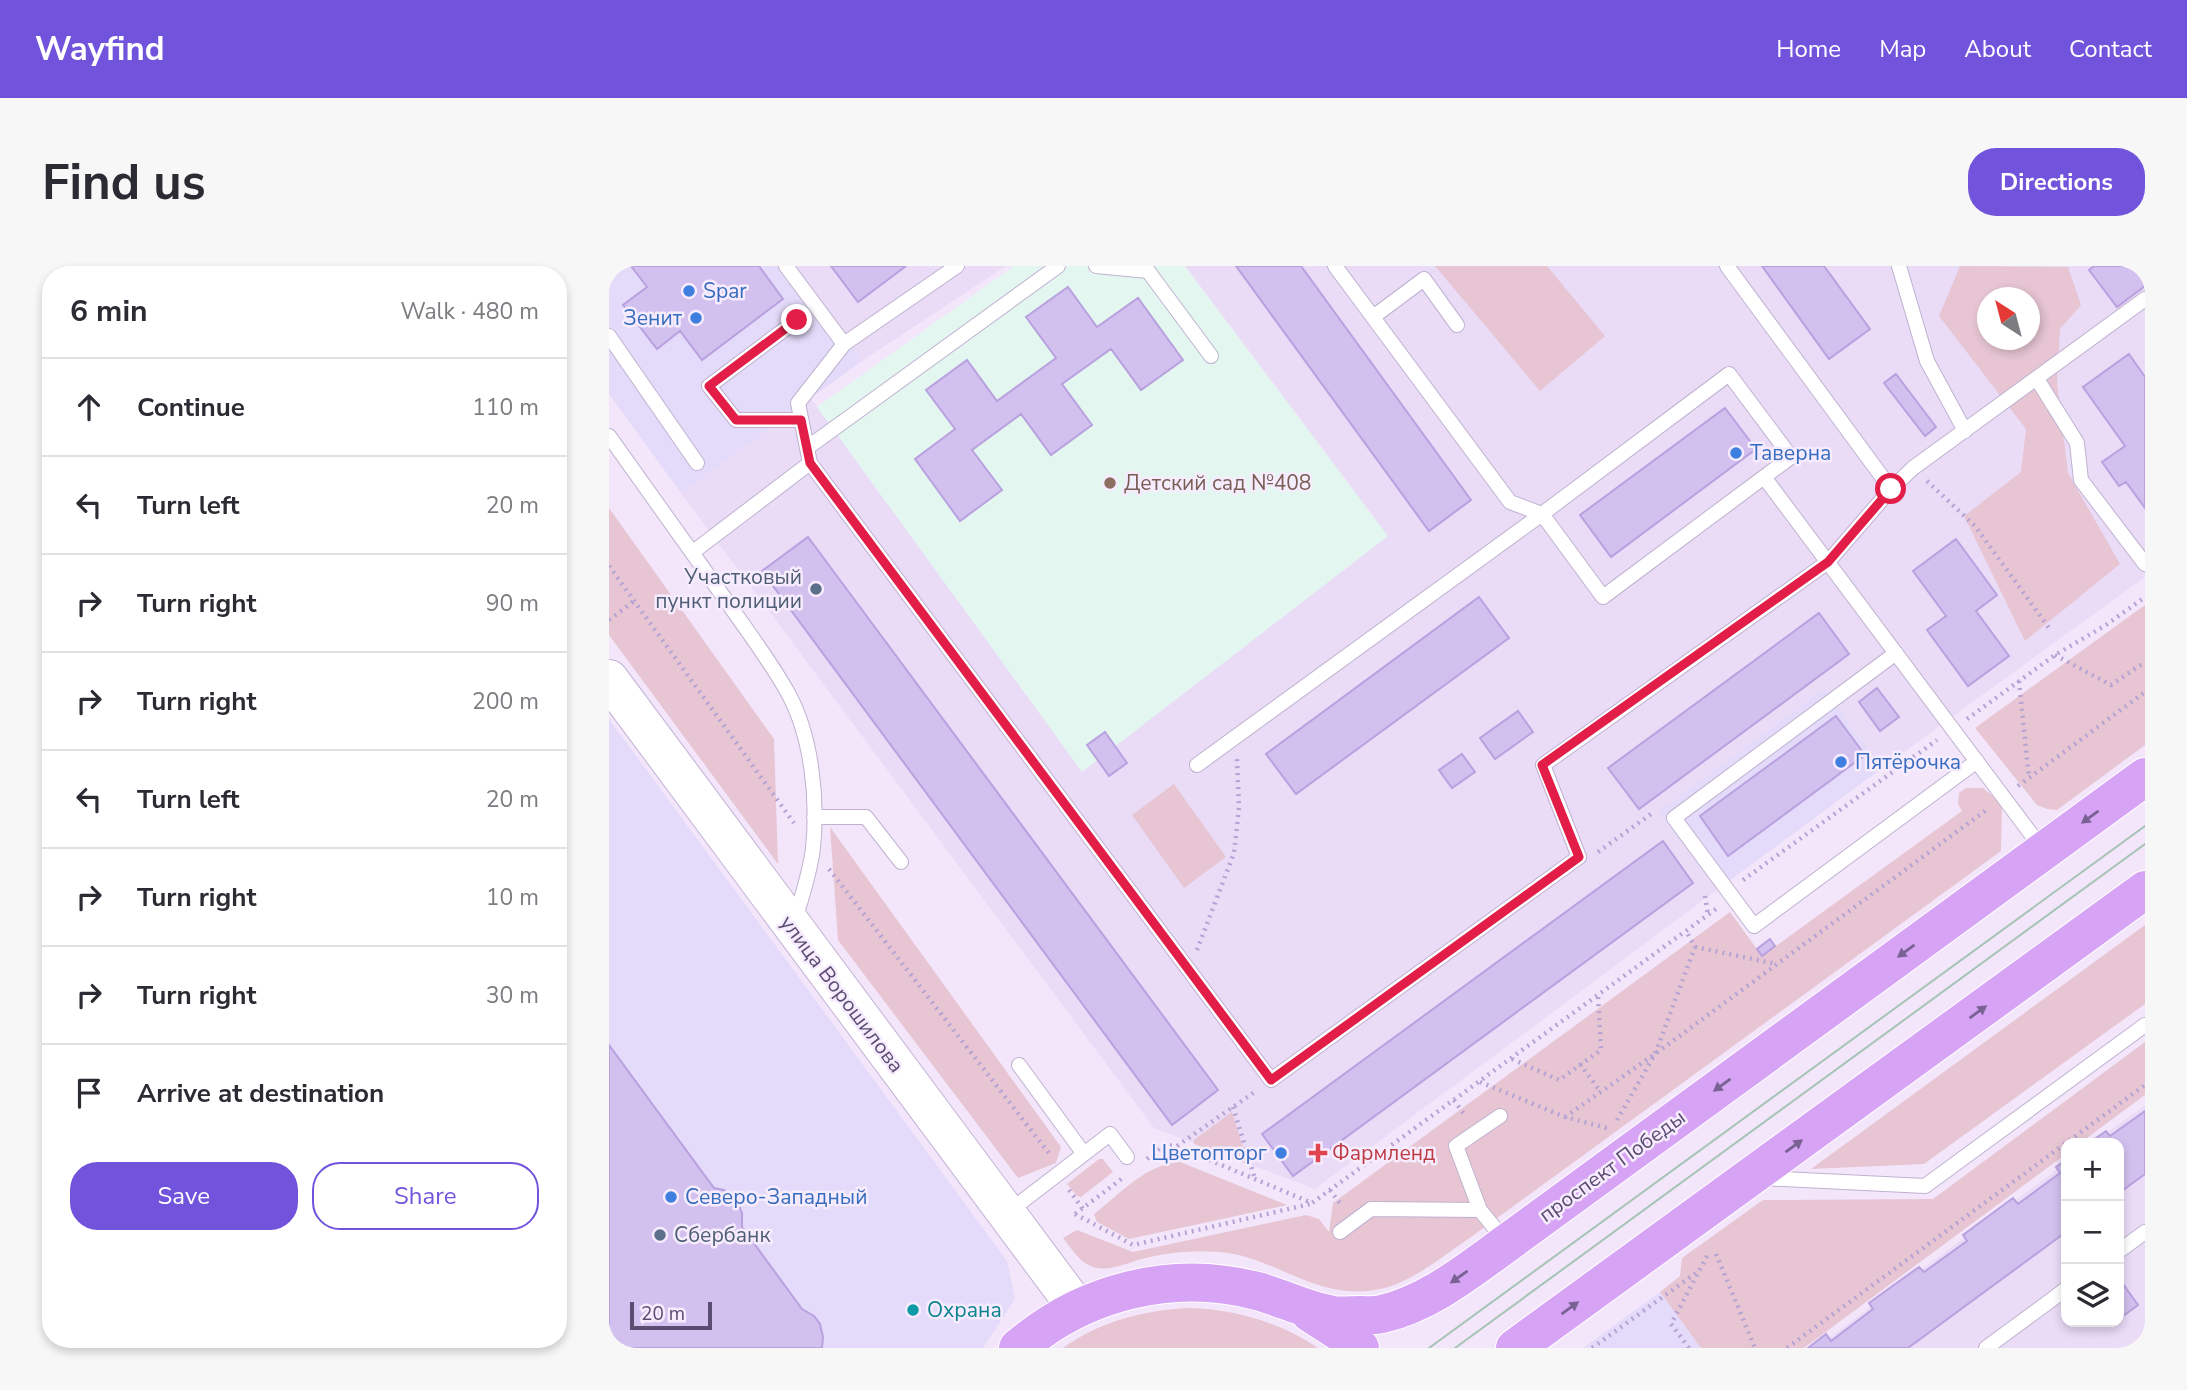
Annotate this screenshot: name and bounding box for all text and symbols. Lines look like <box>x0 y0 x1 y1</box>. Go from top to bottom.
text: Wayfind <box>35 27 165 72</box>
text: Home <box>1776 33 1841 65</box>
text: Map <box>1879 33 1926 65</box>
text: About <box>1964 33 2031 65</box>
text: Contact <box>2069 33 2152 65</box>
button: Directions <box>1968 148 2145 216</box>
text: Find us <box>42 149 206 216</box>
place label: Spar <box>703 277 747 305</box>
marker: Spar <box>681 283 697 299</box>
north arrow <box>1977 287 2040 350</box>
text: 6 min <box>70 291 148 332</box>
text: Walk · 480 m <box>400 296 539 327</box>
place label: Зенит <box>623 304 683 332</box>
route end <box>781 304 812 335</box>
marker: Зенит <box>688 310 704 326</box>
icon: ahead <box>70 388 108 426</box>
text: Continue <box>137 390 245 425</box>
text: 110 m <box>472 392 539 423</box>
place label: Таверна <box>1750 439 1831 467</box>
marker: Таверна <box>1728 445 1744 461</box>
place label: Детский сад №408 <box>1124 469 1311 497</box>
route start <box>1875 473 1906 504</box>
marker: Детский сад №408 <box>1102 475 1118 491</box>
icon: left <box>70 486 108 524</box>
text: Turn left <box>137 488 240 523</box>
text: 20 m <box>486 490 539 521</box>
place label: Участковый пункт полиции <box>655 563 802 615</box>
marker: Участковый пункт полиции <box>808 581 824 597</box>
icon: right <box>70 584 108 622</box>
text: Turn right <box>137 586 256 621</box>
text: 90 m <box>486 588 539 619</box>
icon: right <box>70 682 108 720</box>
text: Turn right <box>137 684 256 719</box>
text: 200 m <box>472 686 539 717</box>
place label: Пятёрочка <box>1855 748 1961 776</box>
marker: Пятёрочка <box>1833 754 1849 770</box>
icon: left <box>70 780 108 818</box>
text: Turn left <box>137 782 240 817</box>
text: 20 m <box>486 784 539 815</box>
one-way arrow <box>2081 810 2099 824</box>
icon: right <box>70 878 108 916</box>
text: Turn right <box>137 880 256 915</box>
text: 10 m <box>486 882 539 913</box>
street label: улица Ворошилова <box>774 910 910 1078</box>
one-way arrow <box>1897 944 1915 958</box>
icon: right <box>70 976 108 1014</box>
text: Turn right <box>137 978 256 1013</box>
text: 30 m <box>486 980 539 1011</box>
one-way arrow <box>1969 1005 1987 1019</box>
icon: arrive <box>70 1074 108 1112</box>
text: Arrive at destination <box>137 1076 384 1111</box>
one-way arrow <box>1713 1077 1731 1091</box>
street label: проспект Победы <box>1533 1103 1691 1229</box>
map controls <box>2061 1138 2124 1327</box>
button: + <box>2061 1138 2124 1201</box>
place label: Цветопторг <box>1151 1139 1267 1167</box>
place label: Фармленд <box>1332 1139 1436 1167</box>
one-way arrow <box>1785 1139 1803 1153</box>
marker: Цветопторг <box>1273 1145 1289 1161</box>
marker: Фармленд <box>1310 1145 1326 1161</box>
button: Save <box>70 1162 298 1230</box>
button: Share <box>312 1162 539 1230</box>
place label: Северо-Западный <box>685 1183 867 1211</box>
marker: Северо-Западный <box>663 1189 679 1205</box>
button: − <box>2061 1201 2124 1264</box>
place label: Сбербанк <box>674 1221 771 1249</box>
marker: Сбербанк <box>652 1227 668 1243</box>
button: layers <box>2061 1264 2124 1327</box>
one-way arrow <box>1450 1270 1468 1284</box>
place label: Охрана <box>927 1296 1002 1324</box>
scale bar <box>630 1299 712 1331</box>
text: 20 m <box>641 1301 685 1327</box>
one-way arrow <box>1561 1301 1579 1315</box>
marker: Охрана <box>905 1302 921 1318</box>

